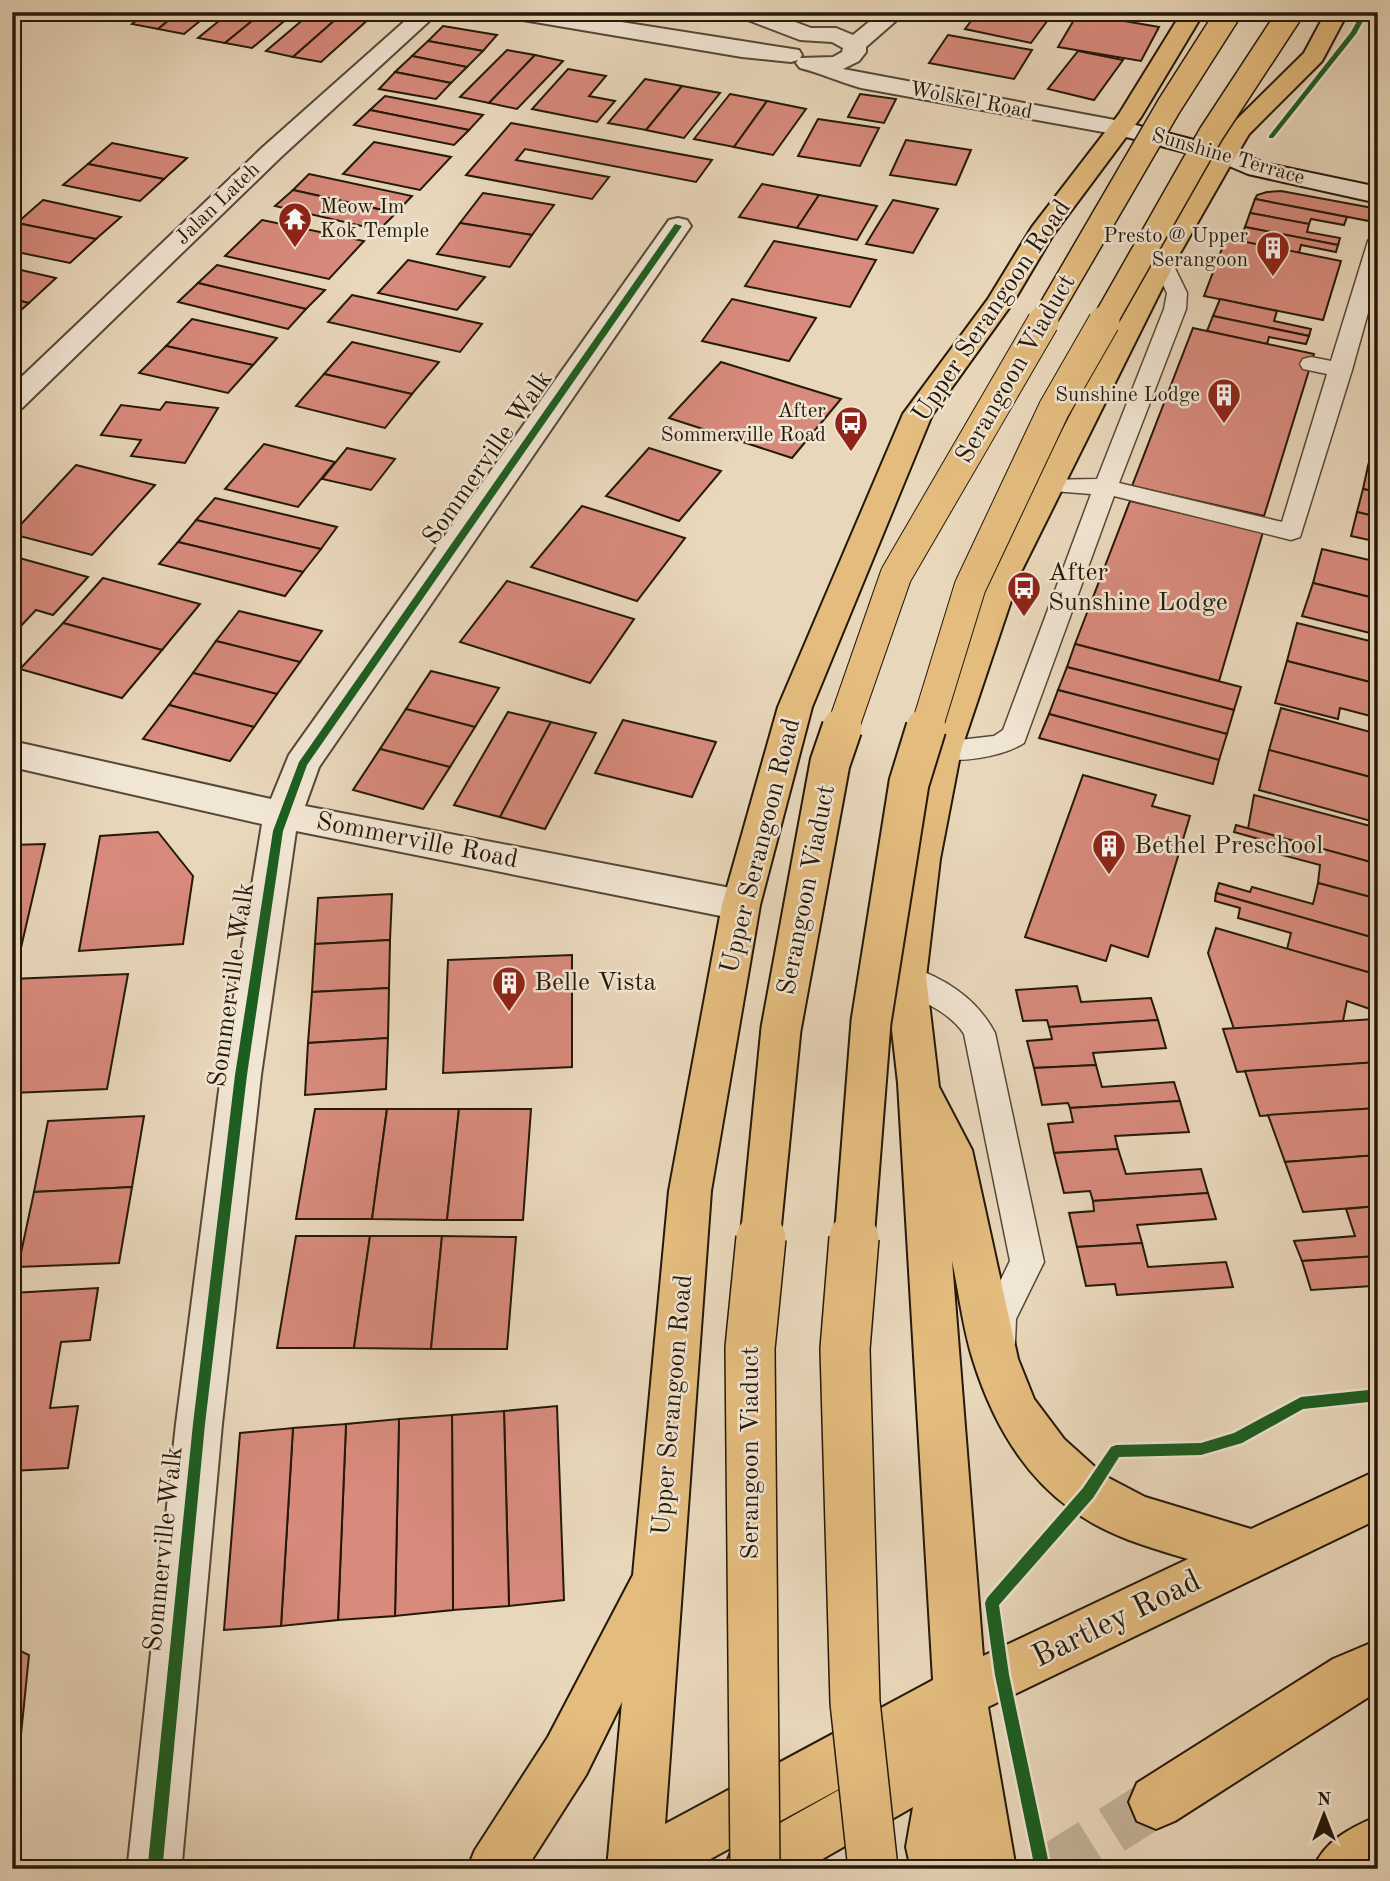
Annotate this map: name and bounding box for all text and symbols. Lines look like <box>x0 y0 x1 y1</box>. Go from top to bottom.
street label: Wolskel Road <box>908 79 1034 123</box>
street label: Sunshine Terrace <box>1149 125 1307 189</box>
street label: Jalan Lateh <box>172 159 264 249</box>
street label: Upper Serangoon Road <box>908 195 1076 427</box>
place label: Meow Im Kok Temple <box>320 197 429 242</box>
temple icon: Meow Im Kok Temple <box>276 200 314 249</box>
place label: Presto @ Upper Serangoon <box>1103 226 1248 271</box>
building icon: Presto @ Upper Serangoon <box>1254 229 1292 278</box>
street label: Serangoon Viaduct <box>951 270 1081 468</box>
street label: Sommerville Walk <box>418 366 558 550</box>
building icon: Sunshine Lodge <box>1205 376 1243 425</box>
place label: Sunshine Lodge <box>1055 385 1200 406</box>
place label: After Sommerville Road <box>660 401 826 446</box>
bus stop icon: After Sommerville Road <box>832 404 870 453</box>
place label: After Sunshine Lodge <box>1048 560 1228 616</box>
bus stop icon: After Sunshine Lodge <box>1005 569 1043 618</box>
street label: Upper Serangoon Road <box>717 716 805 976</box>
street label: Serangoon Viaduct <box>774 783 840 997</box>
street label: Sommerville Road <box>314 809 520 873</box>
building icon: Bethel Preschool <box>1090 827 1128 876</box>
place label: Bethel Preschool <box>1134 833 1323 859</box>
street label: Sommerville Walk <box>205 881 259 1089</box>
building icon: Belle Vista <box>490 964 528 1013</box>
place label: Belle Vista <box>534 970 657 996</box>
street label: Upper Serangoon Road <box>649 1273 697 1537</box>
street label: Serangoon Viaduct <box>738 1346 764 1560</box>
street label: Sommerville Walk <box>140 1445 188 1653</box>
street label: Bartley Road <box>1028 1566 1206 1674</box>
north arrow <box>1288 1780 1358 1850</box>
text: N <box>1317 1791 1332 1810</box>

